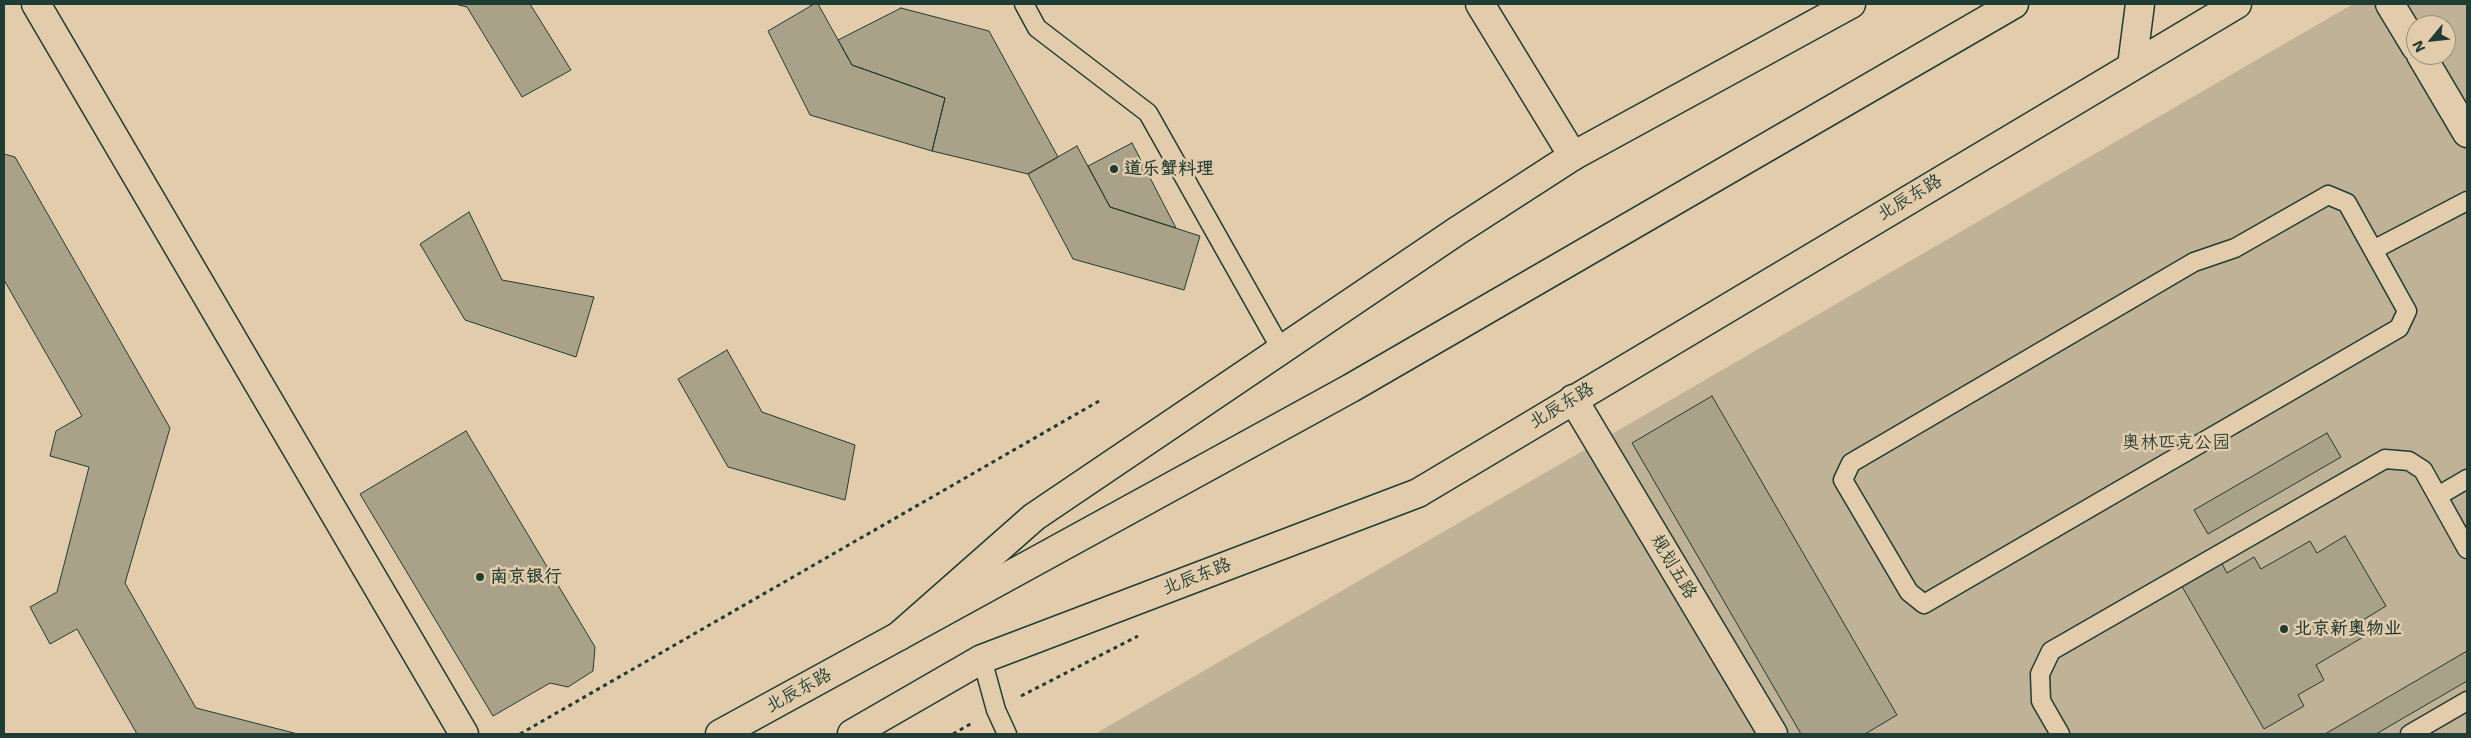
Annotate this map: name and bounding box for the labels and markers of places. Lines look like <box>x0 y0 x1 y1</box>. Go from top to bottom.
place label: 道乐蟹料理 <box>1124 158 1214 180</box>
marker: 道乐蟹料理 <box>1108 163 1120 175</box>
place label: 南京银行 <box>490 566 562 588</box>
marker: 南京银行 <box>474 571 486 583</box>
place label: 北京新奥物业 <box>2294 618 2402 640</box>
marker: 北京新奥物业 <box>2278 623 2290 635</box>

